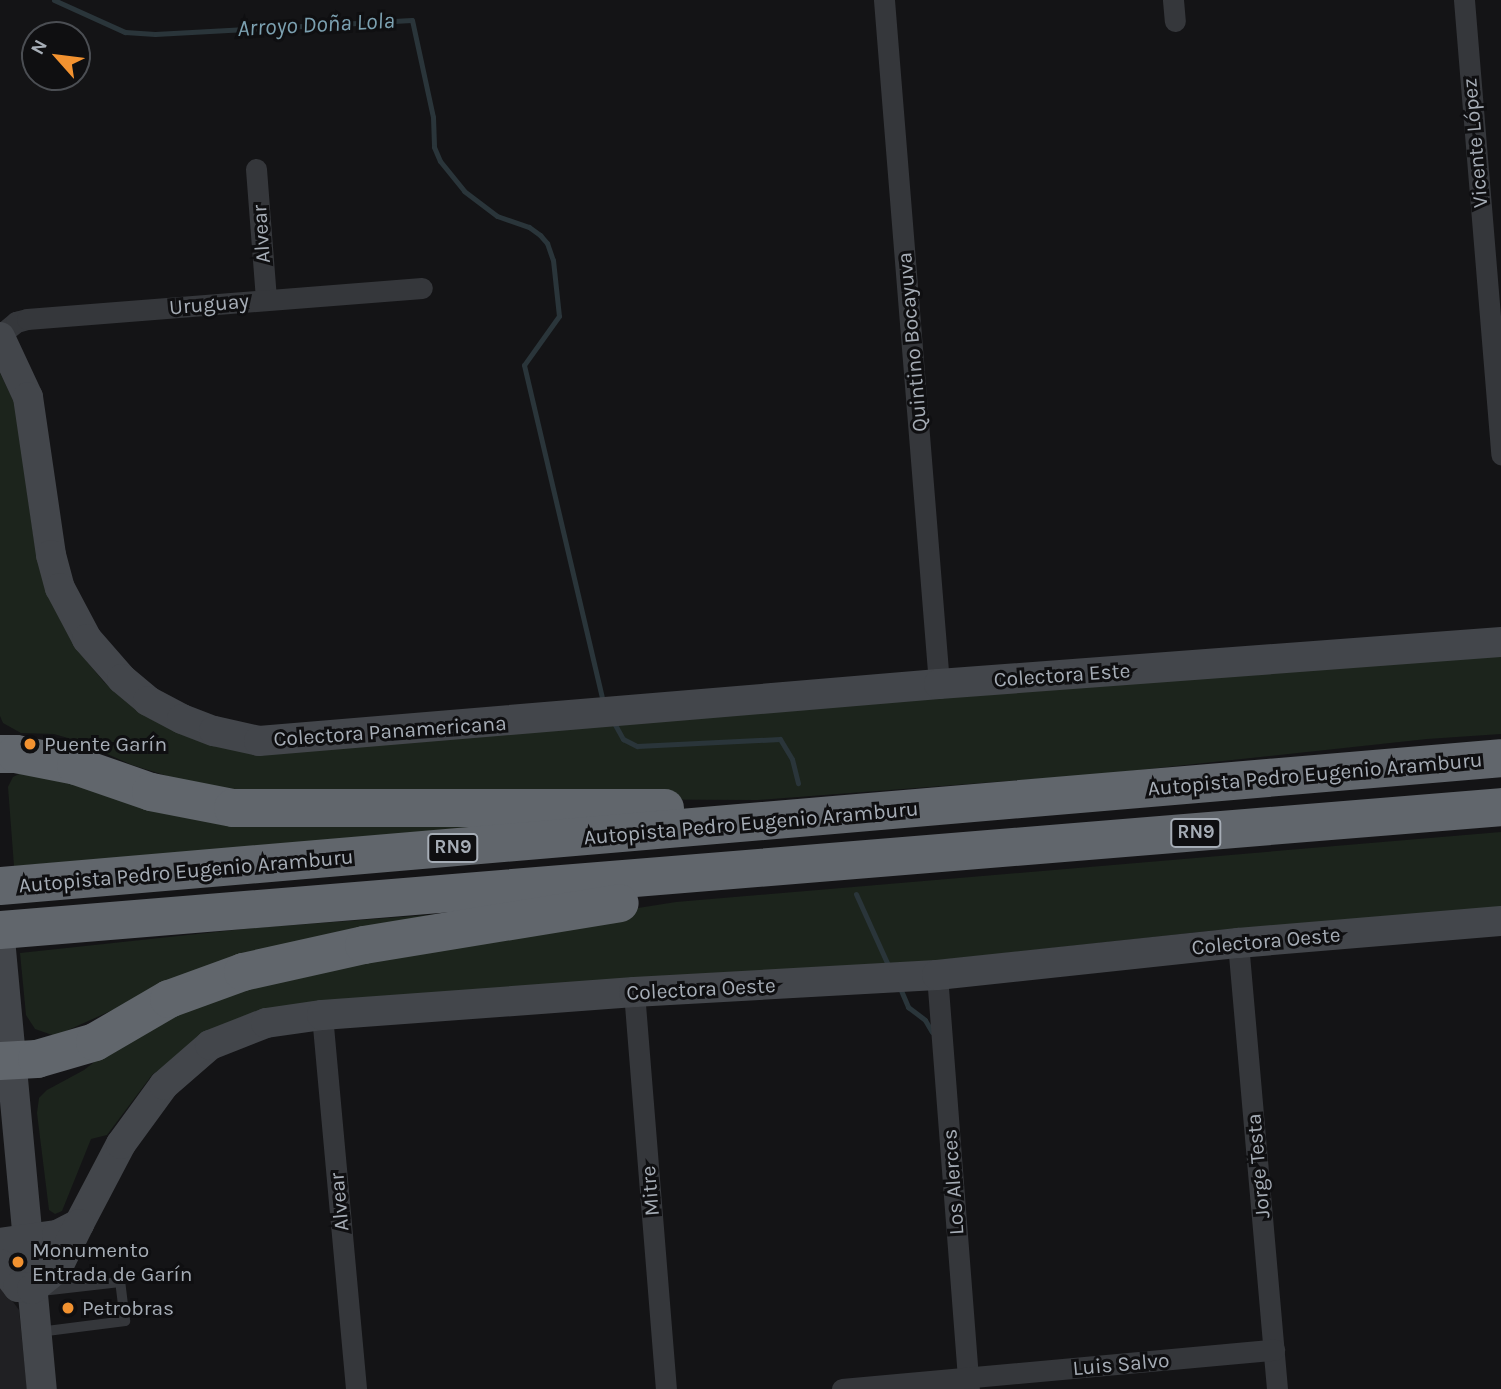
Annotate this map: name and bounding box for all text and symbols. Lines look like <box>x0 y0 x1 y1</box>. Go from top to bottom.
water label: Arroyo Doña Lola <box>237 7 395 43</box>
north arrow <box>21 21 91 91</box>
text: N <box>26 36 52 58</box>
street label: Vicente López <box>1457 77 1493 209</box>
street label: Alvear <box>246 204 276 264</box>
street label: Quintino Bocayuva <box>892 251 932 433</box>
street label: Uruguay <box>168 288 250 320</box>
street label: Colectora Este <box>993 658 1131 692</box>
street label: Colectora Panamericana <box>273 710 507 752</box>
place label: Puente Garín <box>44 731 167 757</box>
marker: Puente Garín <box>22 736 38 752</box>
street label: Autopista Pedro Eugenio Aramburu <box>1147 747 1483 801</box>
street label: Autopista Pedro Eugenio Aramburu <box>583 796 919 850</box>
road number: RN9 <box>1170 818 1222 848</box>
road number: RN9 <box>427 832 479 863</box>
street label: Autopista Pedro Eugenio Aramburu <box>18 844 354 898</box>
street label: Colectora Oeste <box>1190 922 1342 960</box>
street label: Colectora Oeste <box>626 973 776 1005</box>
street label: Jorge Testa <box>1241 1113 1275 1219</box>
street label: Los Alerces <box>937 1128 969 1236</box>
street label: Mitre <box>635 1165 665 1217</box>
street label: Alvear <box>324 1172 354 1232</box>
place label: Monumento Entrada de Garín <box>32 1237 192 1287</box>
marker: Monumento Entrada de Garín <box>10 1254 26 1270</box>
place label: Petrobras <box>82 1295 174 1321</box>
marker: Petrobras <box>60 1300 76 1316</box>
street label: Luis Salvo <box>1072 1347 1170 1381</box>

